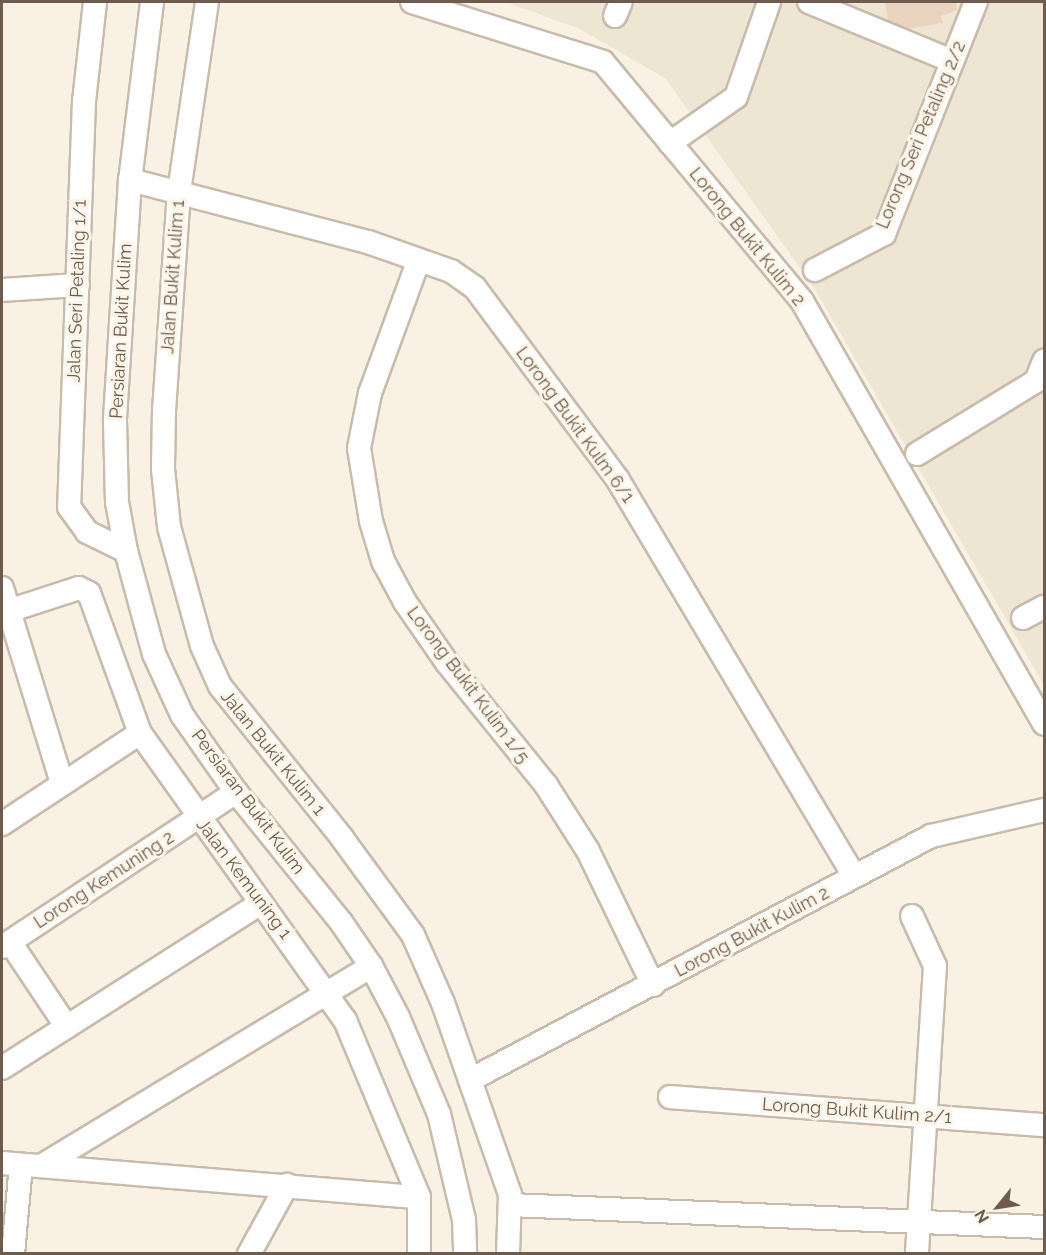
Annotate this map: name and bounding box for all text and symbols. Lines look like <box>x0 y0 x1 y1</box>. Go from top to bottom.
street label: Lorong Seri Petaling 2/2 <box>872 38 970 232</box>
street label: Lorong Bukit Kulim 2 <box>684 163 810 311</box>
street label: Jalan Seri Petaling 1/1 <box>63 199 91 383</box>
street label: Jalan Bukit Kulim 1 <box>157 199 189 355</box>
street label: Persiaran Bukit Kulim <box>106 243 136 419</box>
street label: Lorong Bukit Kulm 6/1 <box>511 343 639 507</box>
street label: Lorong Bukit Kulim 1/5 <box>402 602 534 768</box>
street label: Jalan Bukit Kulim 1 <box>216 686 330 820</box>
street label: Persiaran Bukit Kulim <box>187 725 309 879</box>
street label: Jalan Kemuning 1 <box>192 814 296 944</box>
street label: Lorong Kemuning 2 <box>30 827 178 933</box>
street label: Lorong Bukit Kulim 2 <box>671 882 833 982</box>
street label: Lorong Bukit Kulim 2/1 <box>761 1094 953 1128</box>
north arrow <box>968 1177 1028 1237</box>
text: N <box>971 1206 993 1226</box>

